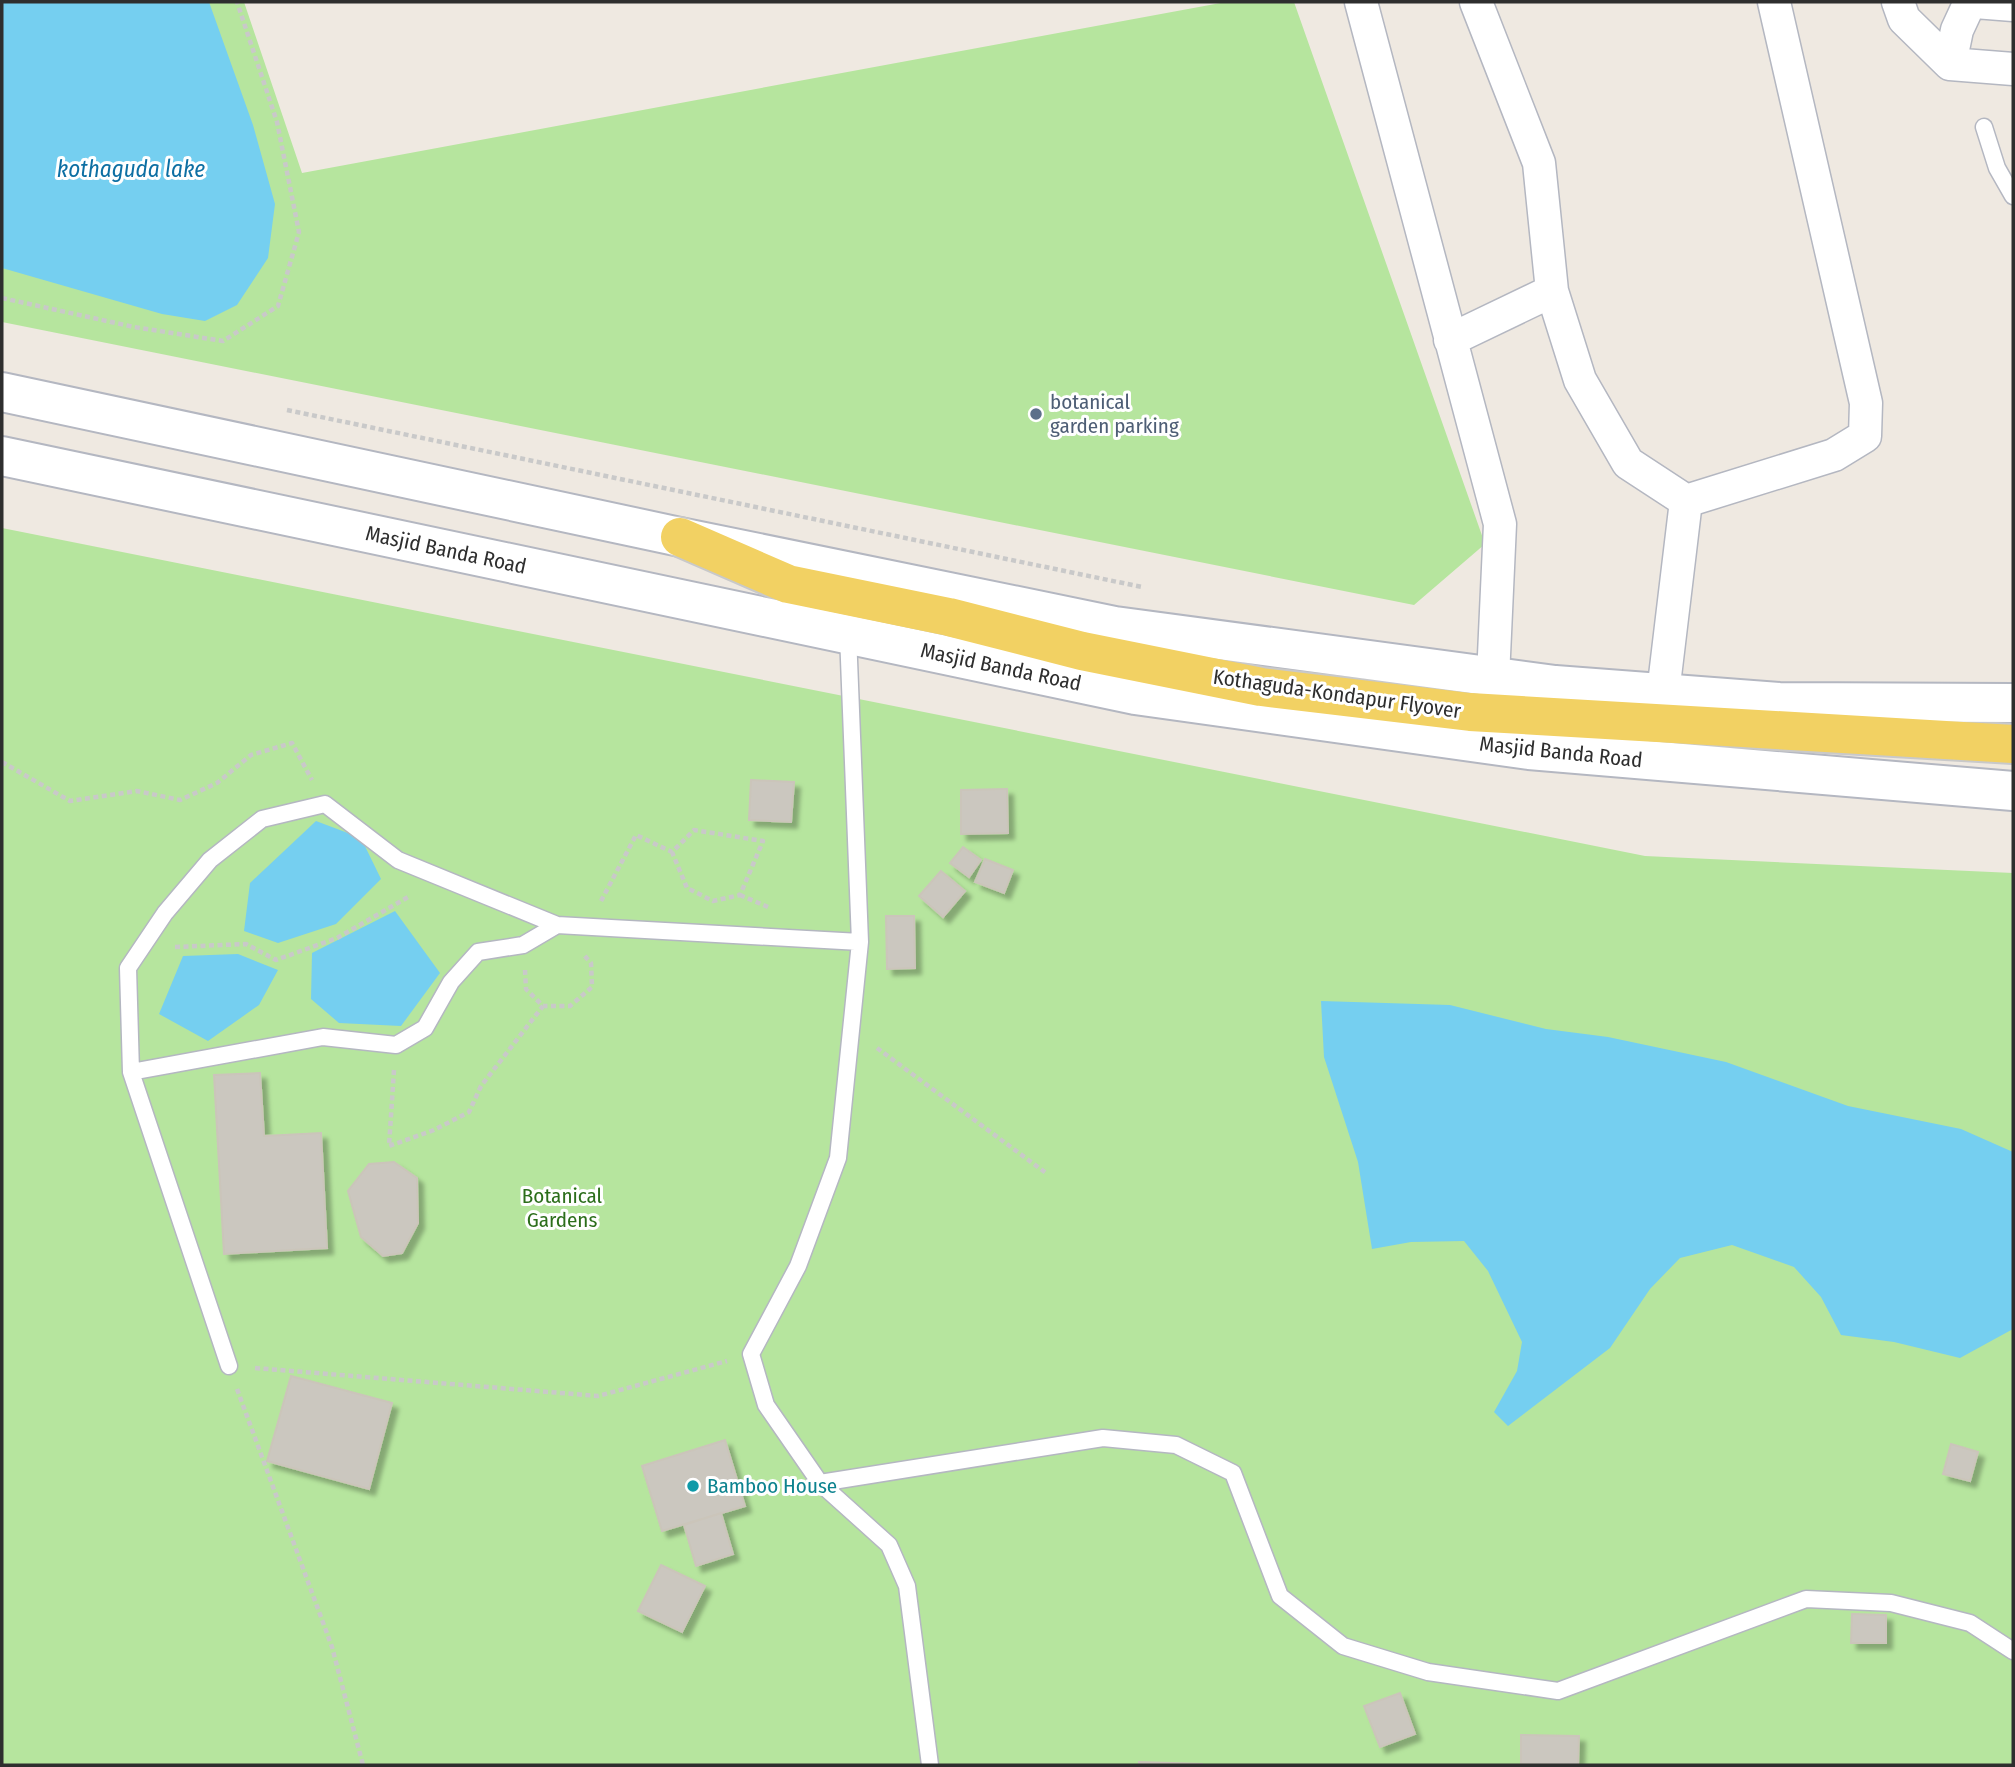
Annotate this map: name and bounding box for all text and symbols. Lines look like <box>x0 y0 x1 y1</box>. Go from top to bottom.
water label: kothaguda lake <box>57 155 205 183</box>
place label: botanical garden parking <box>1050 389 1179 439</box>
marker: botanical garden parking <box>1028 406 1044 422</box>
street label: Masjid Banda Road <box>363 520 529 580</box>
street label: Masjid Banda Road <box>918 637 1084 697</box>
street label: Kothaguda-Kondapur Flyover <box>1211 664 1463 724</box>
street label: Masjid Banda Road <box>1478 731 1644 773</box>
park label: Botanical Gardens <box>522 1183 603 1233</box>
place label: Bamboo House <box>707 1473 837 1499</box>
marker: Bamboo House <box>685 1478 701 1494</box>

